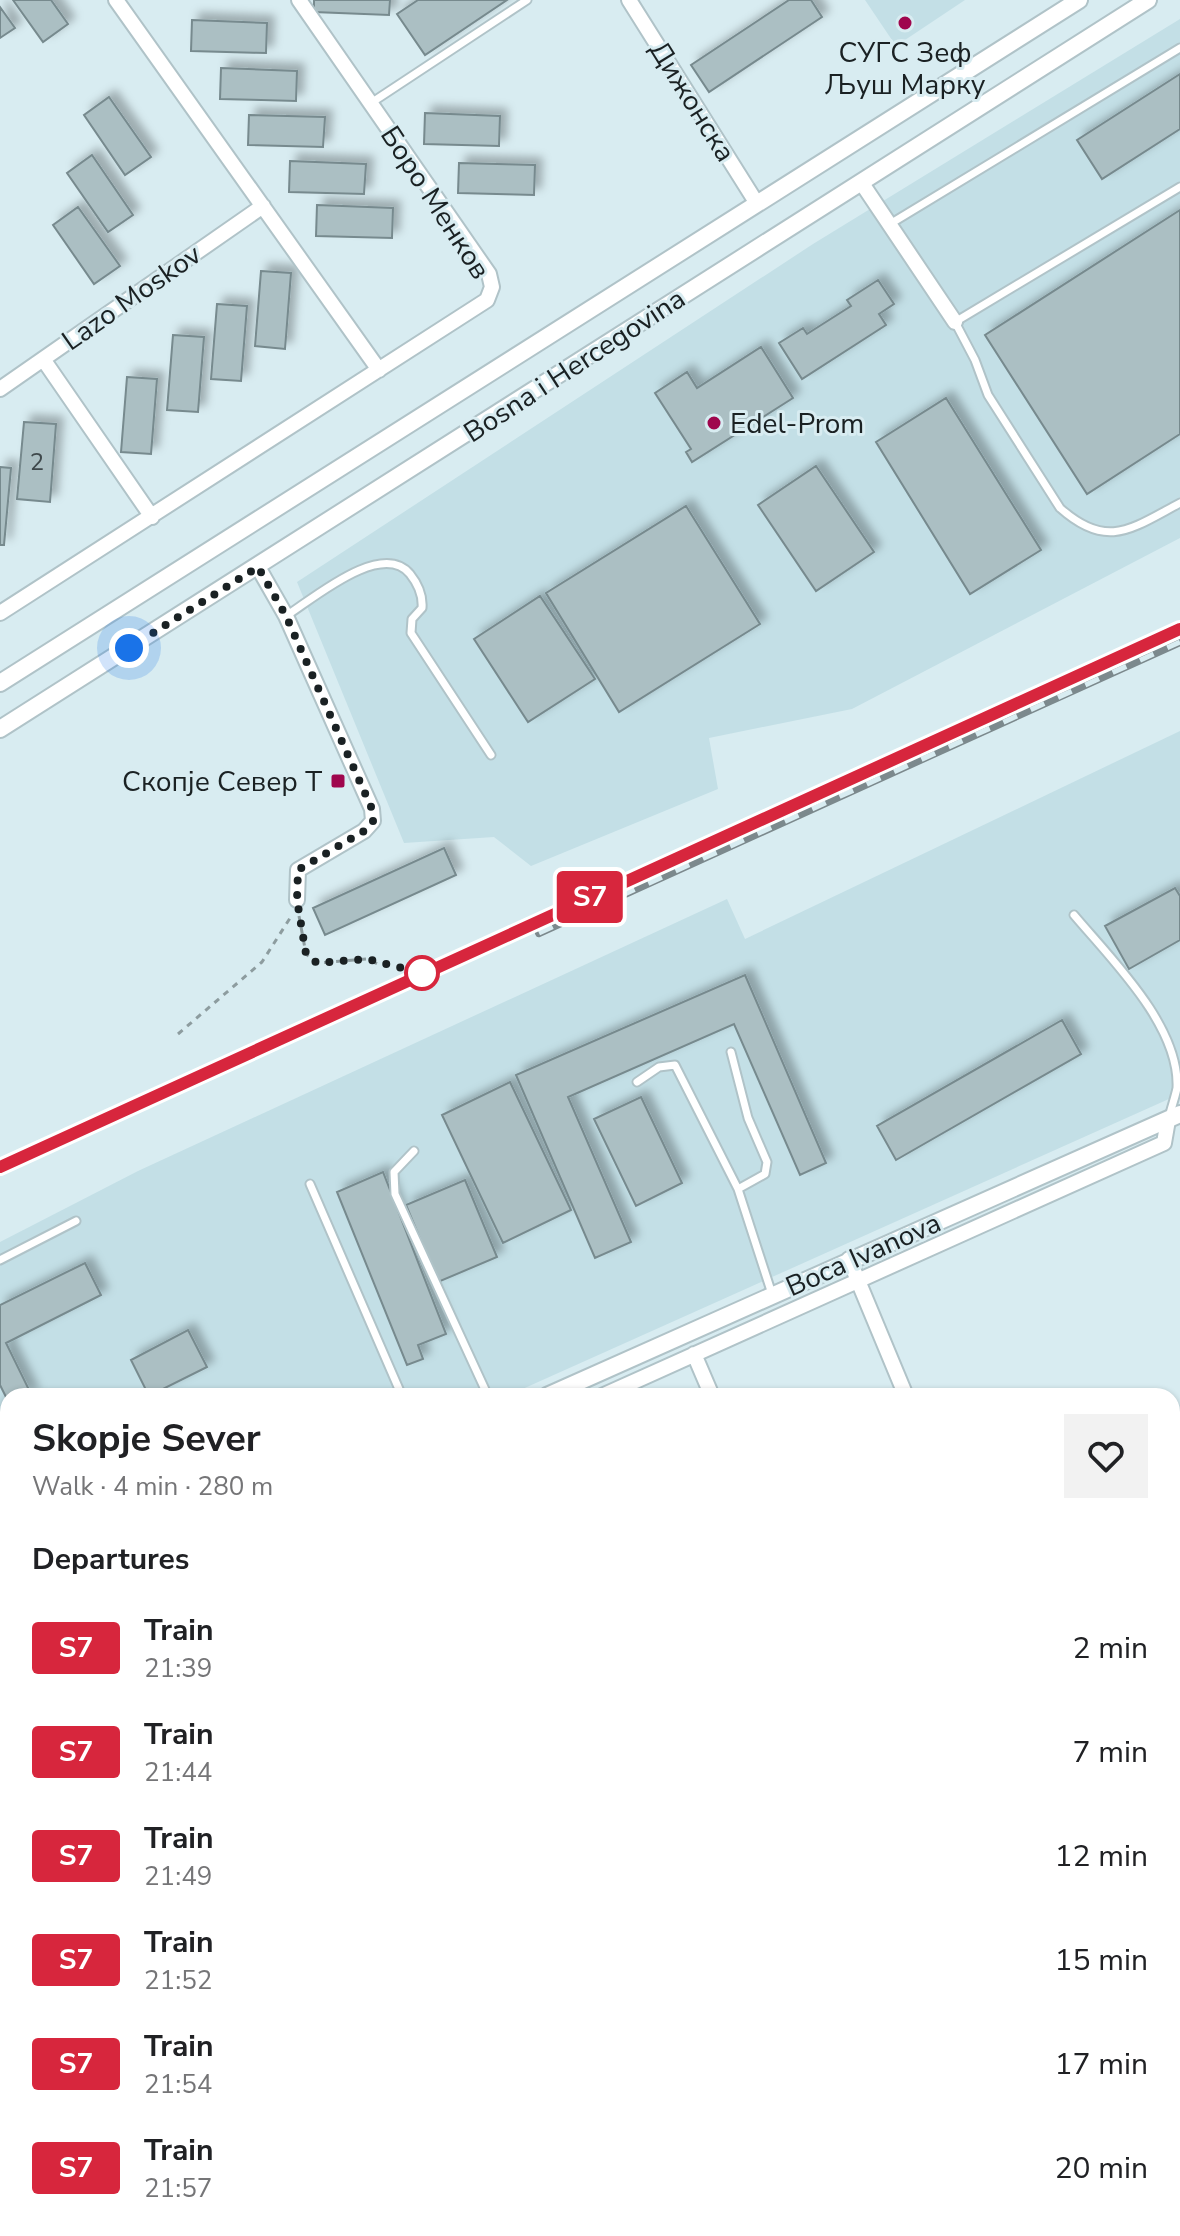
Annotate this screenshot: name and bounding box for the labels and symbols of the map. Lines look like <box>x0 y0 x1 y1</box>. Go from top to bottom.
marker: СУГС Зеф Љуш Марку <box>896 14 914 32</box>
street label: Дижонска <box>640 34 744 169</box>
place label: СУГС Зеф Љуш Марку <box>825 34 986 104</box>
street label: Боро Менков <box>371 119 499 286</box>
street label: Lazo Moskov <box>54 235 209 360</box>
street label: Bosna i Hercegovina <box>457 280 693 452</box>
place label: Edel-Prom <box>730 405 864 443</box>
marker: Edel-Prom <box>705 414 723 432</box>
house number: 2 <box>30 446 44 478</box>
your location <box>109 628 149 668</box>
place label: Скопје Север Т <box>122 763 322 801</box>
marker: Скопје Север Т <box>329 772 347 790</box>
line badge: S7 <box>554 871 626 923</box>
unlabelled marker <box>405 956 439 990</box>
street label: Boca Ivanova <box>780 1204 947 1306</box>

